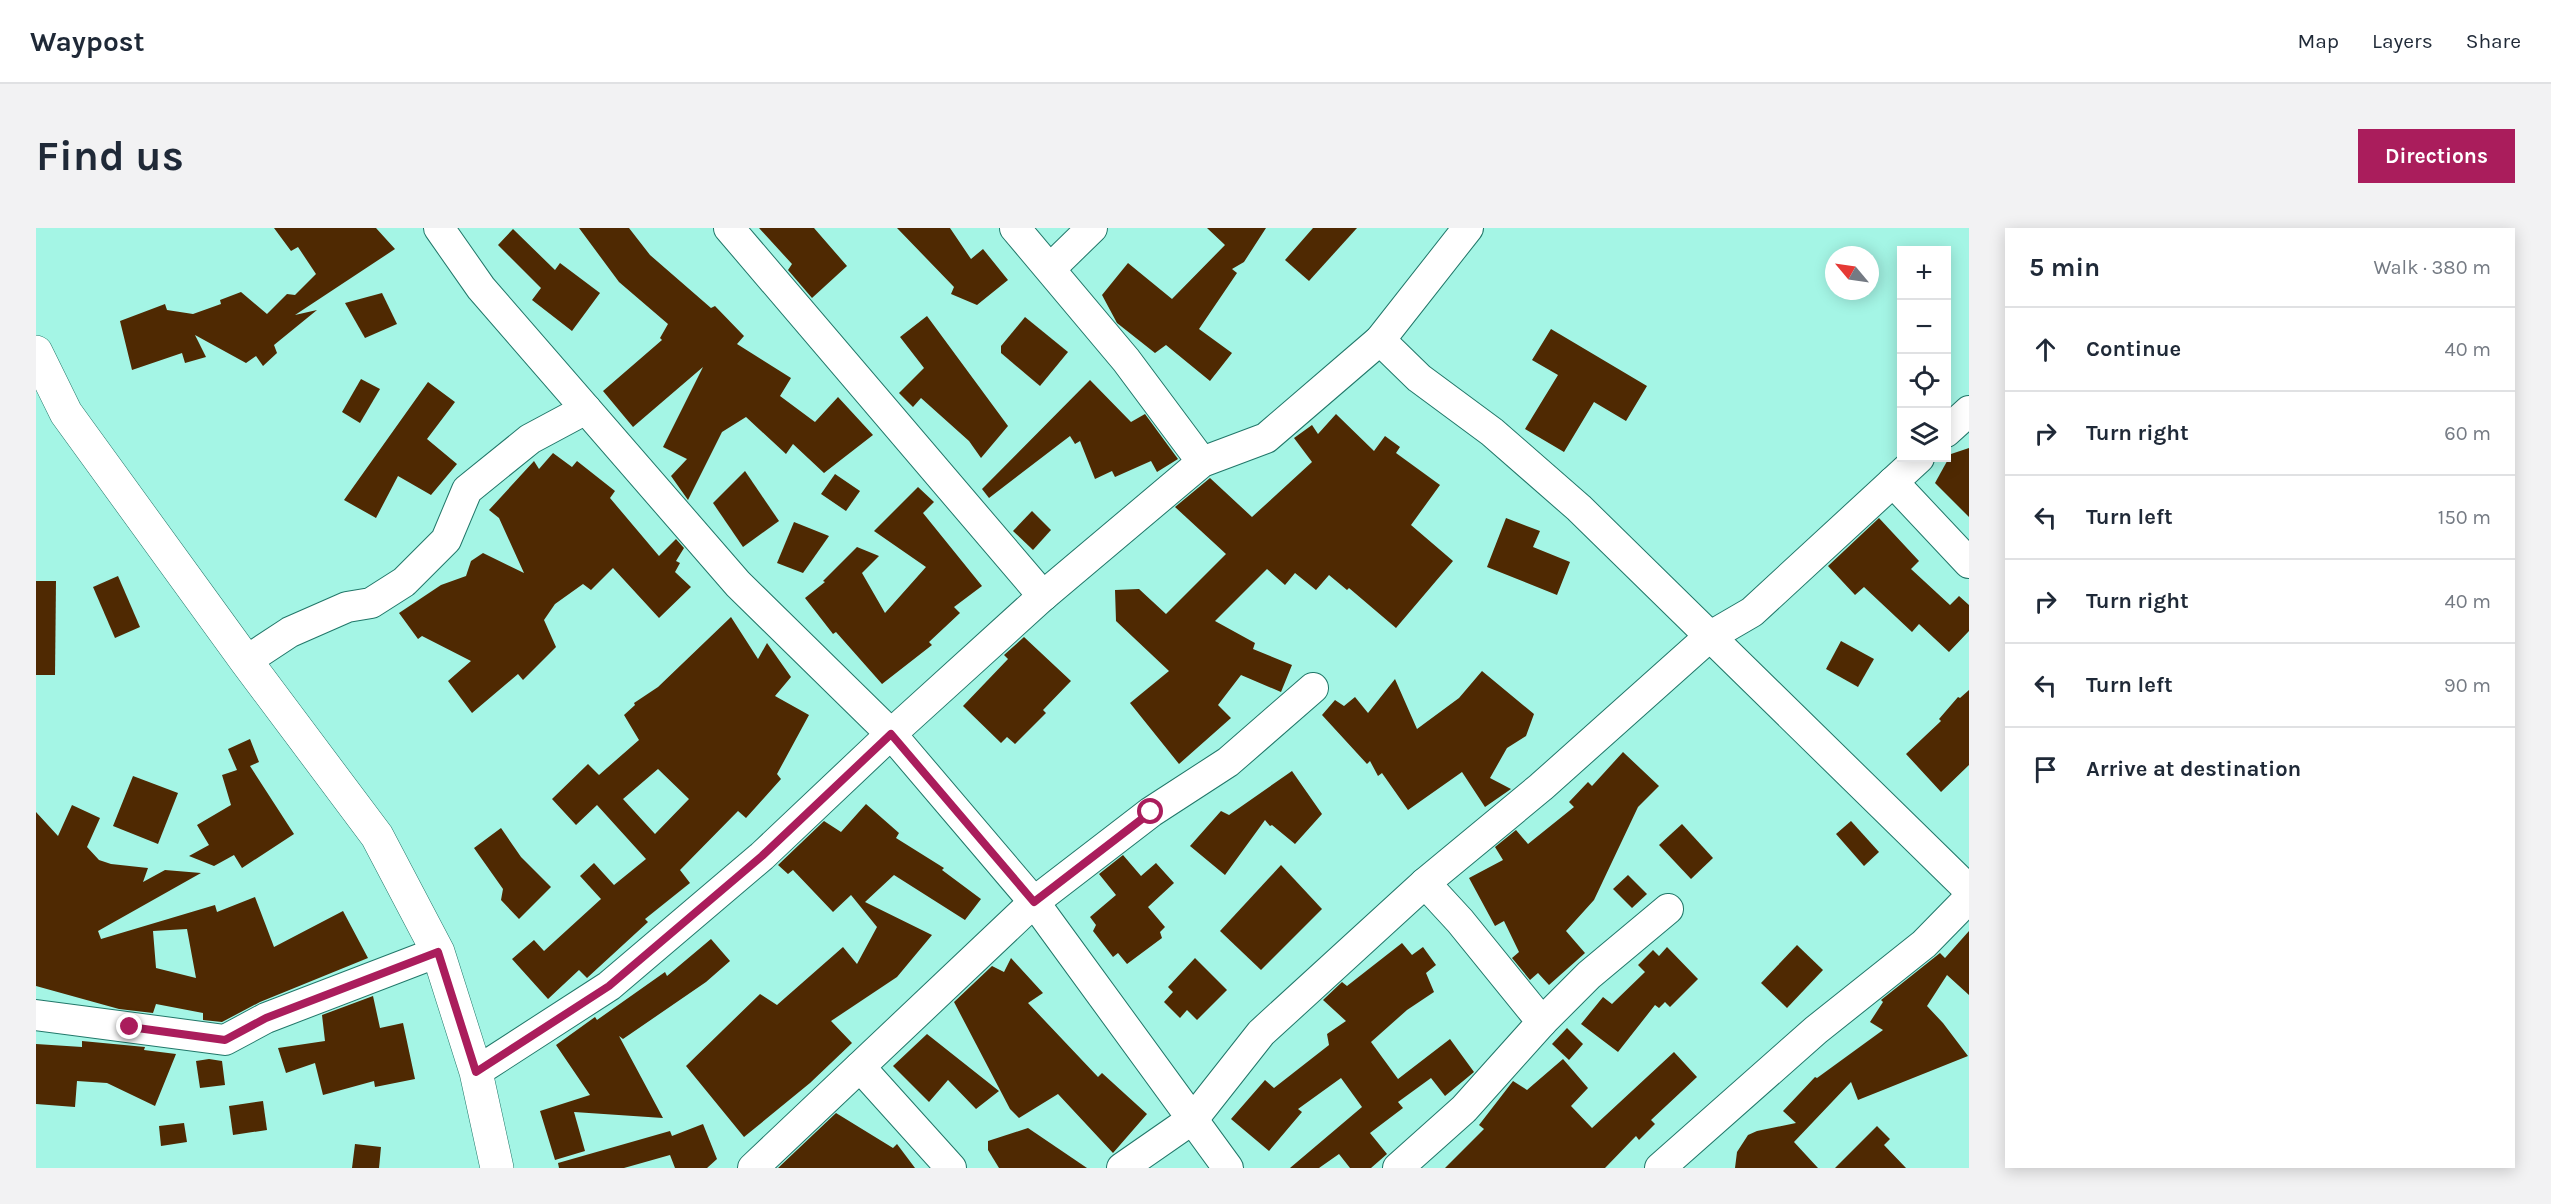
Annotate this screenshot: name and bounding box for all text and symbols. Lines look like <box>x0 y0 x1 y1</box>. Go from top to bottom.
text: Waypost <box>30 25 145 58</box>
text: Map <box>2297 29 2339 53</box>
text: Layers <box>2372 29 2433 53</box>
text: Share <box>2466 29 2521 53</box>
button: Directions <box>2358 129 2515 183</box>
text: Find us <box>36 131 184 181</box>
north arrow <box>1825 246 1879 300</box>
map controls <box>1897 246 1951 462</box>
button: + <box>1897 246 1951 300</box>
text: 5 min <box>2029 252 2100 283</box>
text: Walk · 380 m <box>2373 256 2491 279</box>
button: − <box>1897 300 1951 354</box>
icon: ahead <box>2029 333 2062 366</box>
text: Continue <box>2086 336 2181 362</box>
text: 40 m <box>2445 338 2491 361</box>
button: locate <box>1897 354 1951 408</box>
button: layers <box>1897 408 1951 462</box>
icon: right <box>2029 417 2062 450</box>
text: Turn right <box>2086 420 2189 446</box>
text: 60 m <box>2444 422 2491 445</box>
icon: left <box>2029 501 2062 534</box>
text: Turn left <box>2086 504 2173 530</box>
text: 150 m <box>2438 506 2491 529</box>
icon: right <box>2029 585 2062 618</box>
text: Turn right <box>2086 588 2189 614</box>
text: 40 m <box>2445 590 2491 613</box>
icon: left <box>2029 669 2062 702</box>
text: Turn left <box>2086 672 2173 698</box>
text: 90 m <box>2444 674 2491 697</box>
icon: arrive <box>2029 753 2062 786</box>
text: Arrive at destination <box>2086 756 2301 782</box>
route start <box>1137 798 1163 824</box>
route end <box>116 1013 142 1039</box>

